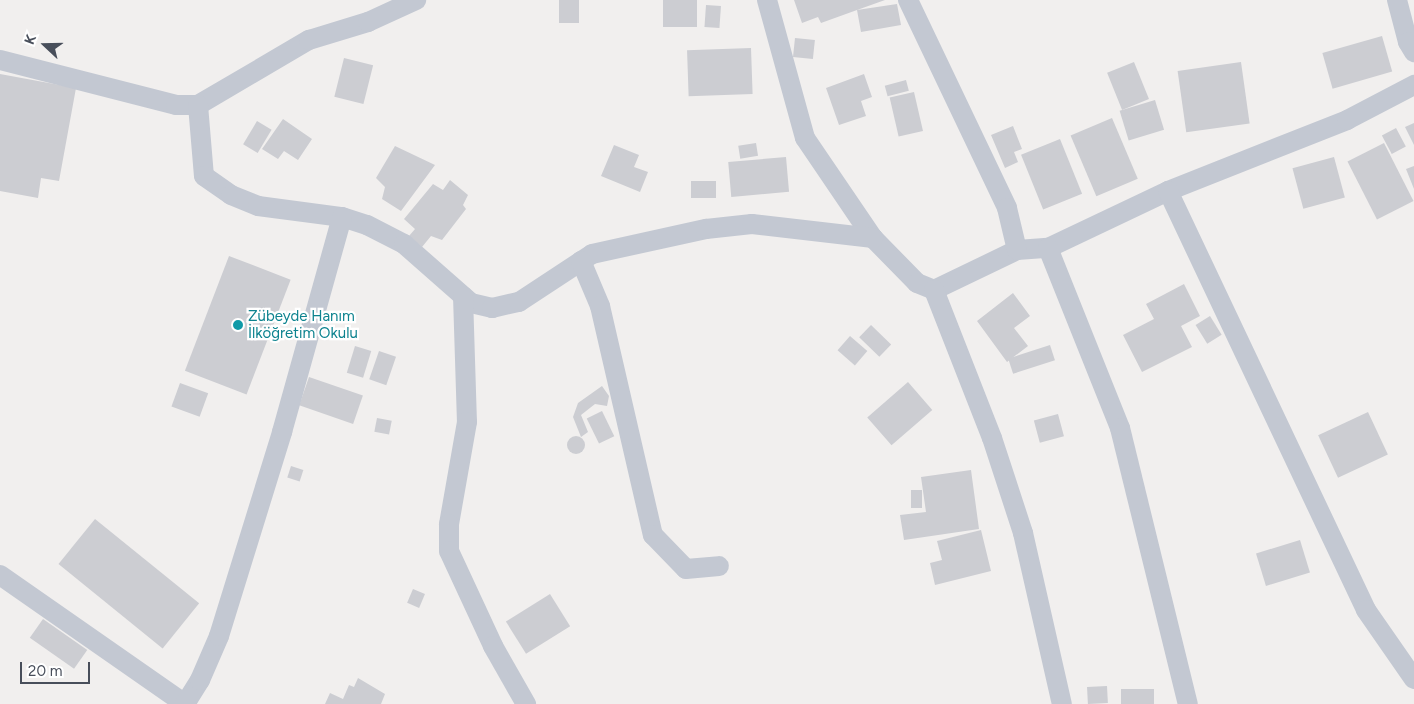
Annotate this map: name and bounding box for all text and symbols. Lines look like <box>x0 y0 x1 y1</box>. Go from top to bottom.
north arrow <box>20 20 70 70</box>
text: K <box>21 32 40 47</box>
place label: Zübeyde Hanım İlköğretim Okulu <box>248 307 358 342</box>
marker: Zübeyde Hanım İlköğretim Okulu <box>232 319 244 331</box>
scale bar <box>22 652 92 684</box>
text: 20 m <box>28 662 62 680</box>

